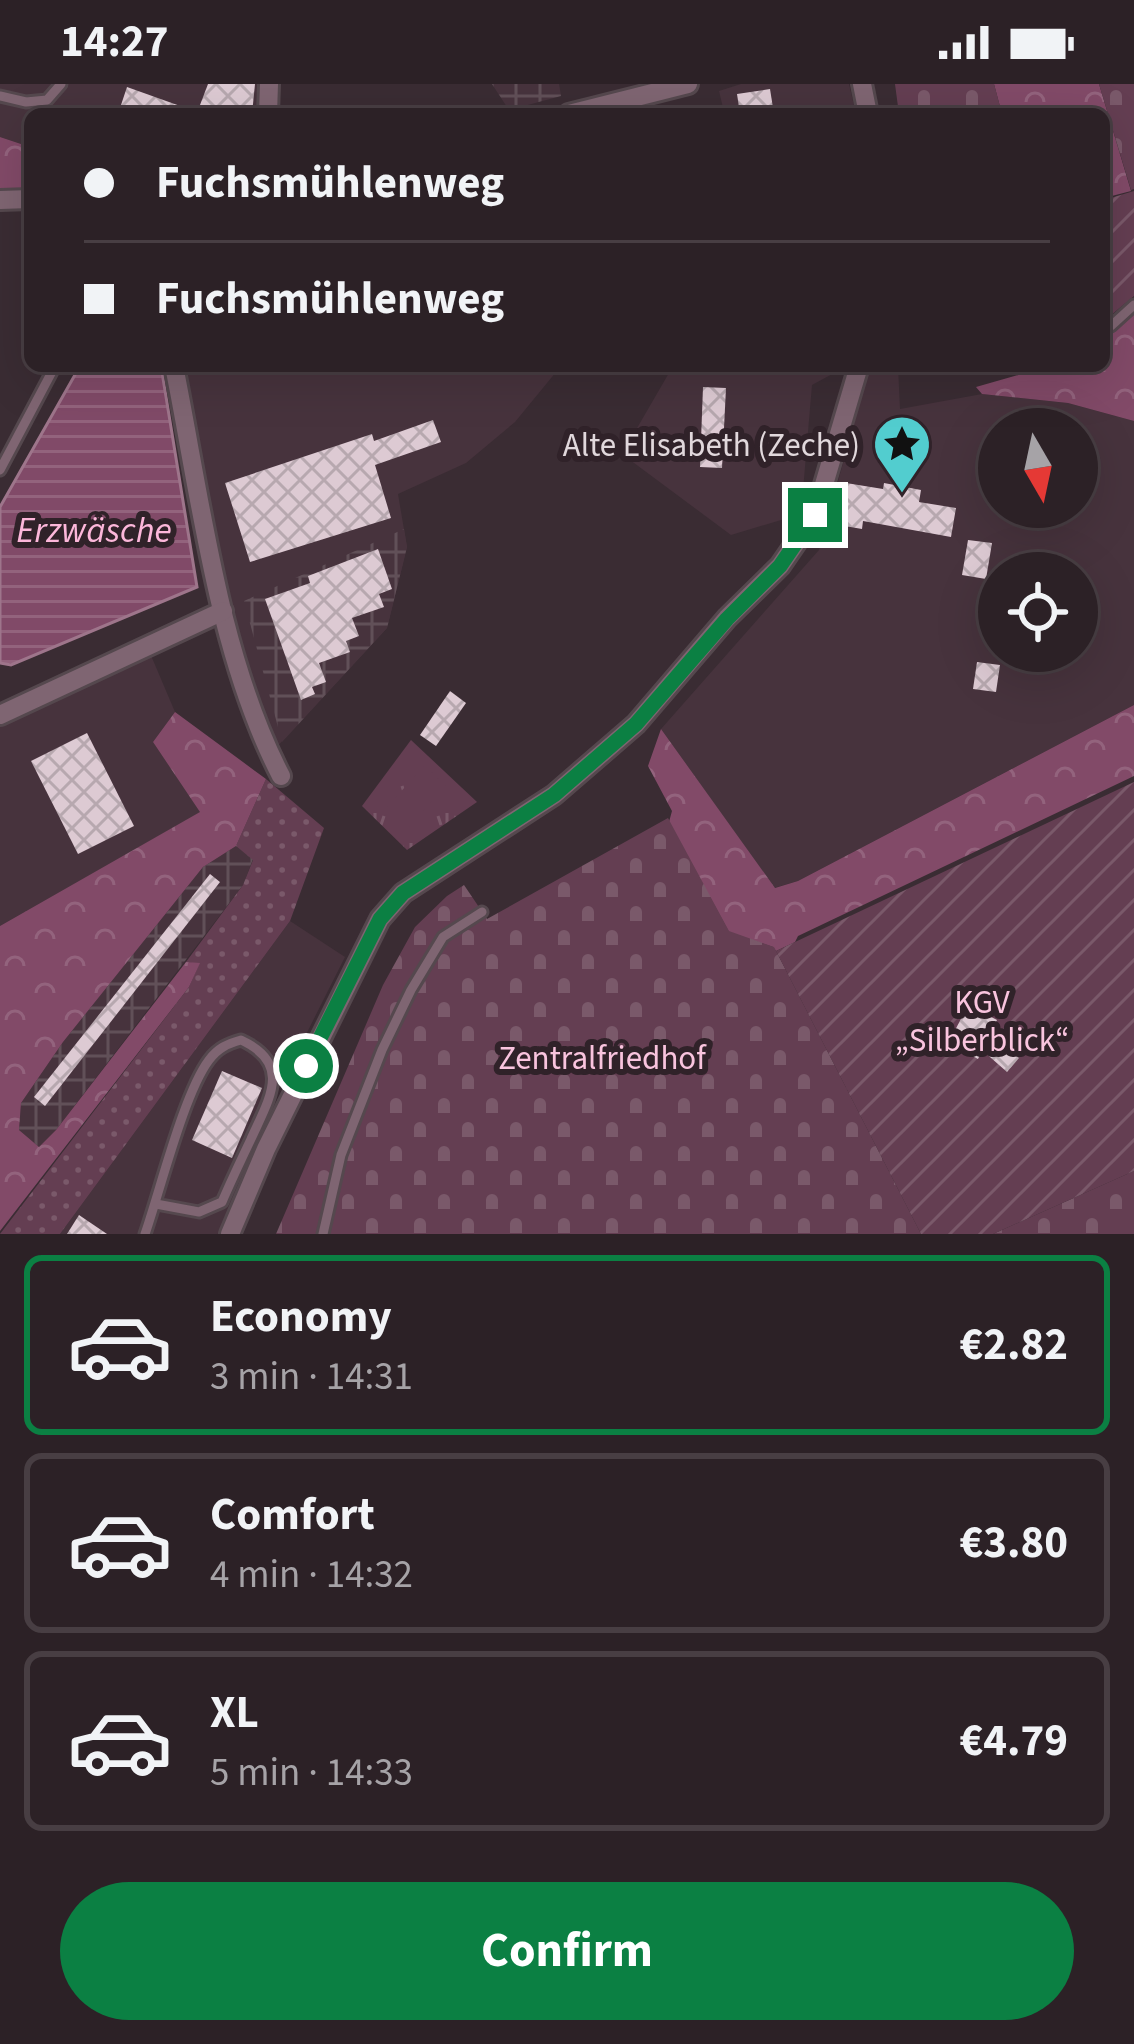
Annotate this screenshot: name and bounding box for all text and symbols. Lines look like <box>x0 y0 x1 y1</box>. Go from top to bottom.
text: 14:27 <box>60 10 169 74</box>
text: Fuchsmühlenweg <box>156 151 504 215</box>
text: Fuchsmühlenweg <box>156 267 504 331</box>
north arrow <box>978 408 1098 528</box>
map controls <box>978 408 1098 672</box>
place icon: Alte Elisabeth (Zeche) <box>871 413 933 495</box>
place label: Alte Elisabeth (Zeche) <box>563 422 860 469</box>
route end <box>788 488 842 542</box>
water label: Erzwäsche <box>16 505 172 556</box>
button: locate <box>978 552 1098 672</box>
park label: KGV „Silberblick“ <box>895 979 1069 1064</box>
park label: Zentralfriedhof <box>498 1035 707 1082</box>
route start <box>279 1039 333 1093</box>
text: Economy <box>210 1285 392 1349</box>
icon: car <box>66 1291 174 1399</box>
text: €2.82 <box>959 1313 1068 1377</box>
text: 3 min · 14:31 <box>210 1349 413 1405</box>
text: Comfort <box>210 1483 375 1547</box>
icon: car <box>66 1489 174 1597</box>
text: €3.80 <box>959 1511 1068 1575</box>
text: 4 min · 14:32 <box>210 1547 413 1603</box>
text: XL <box>210 1681 259 1745</box>
icon: car <box>66 1687 174 1795</box>
text: €4.79 <box>959 1709 1068 1773</box>
text: 5 min · 14:33 <box>210 1745 413 1801</box>
button: Confirm <box>60 1882 1074 2020</box>

